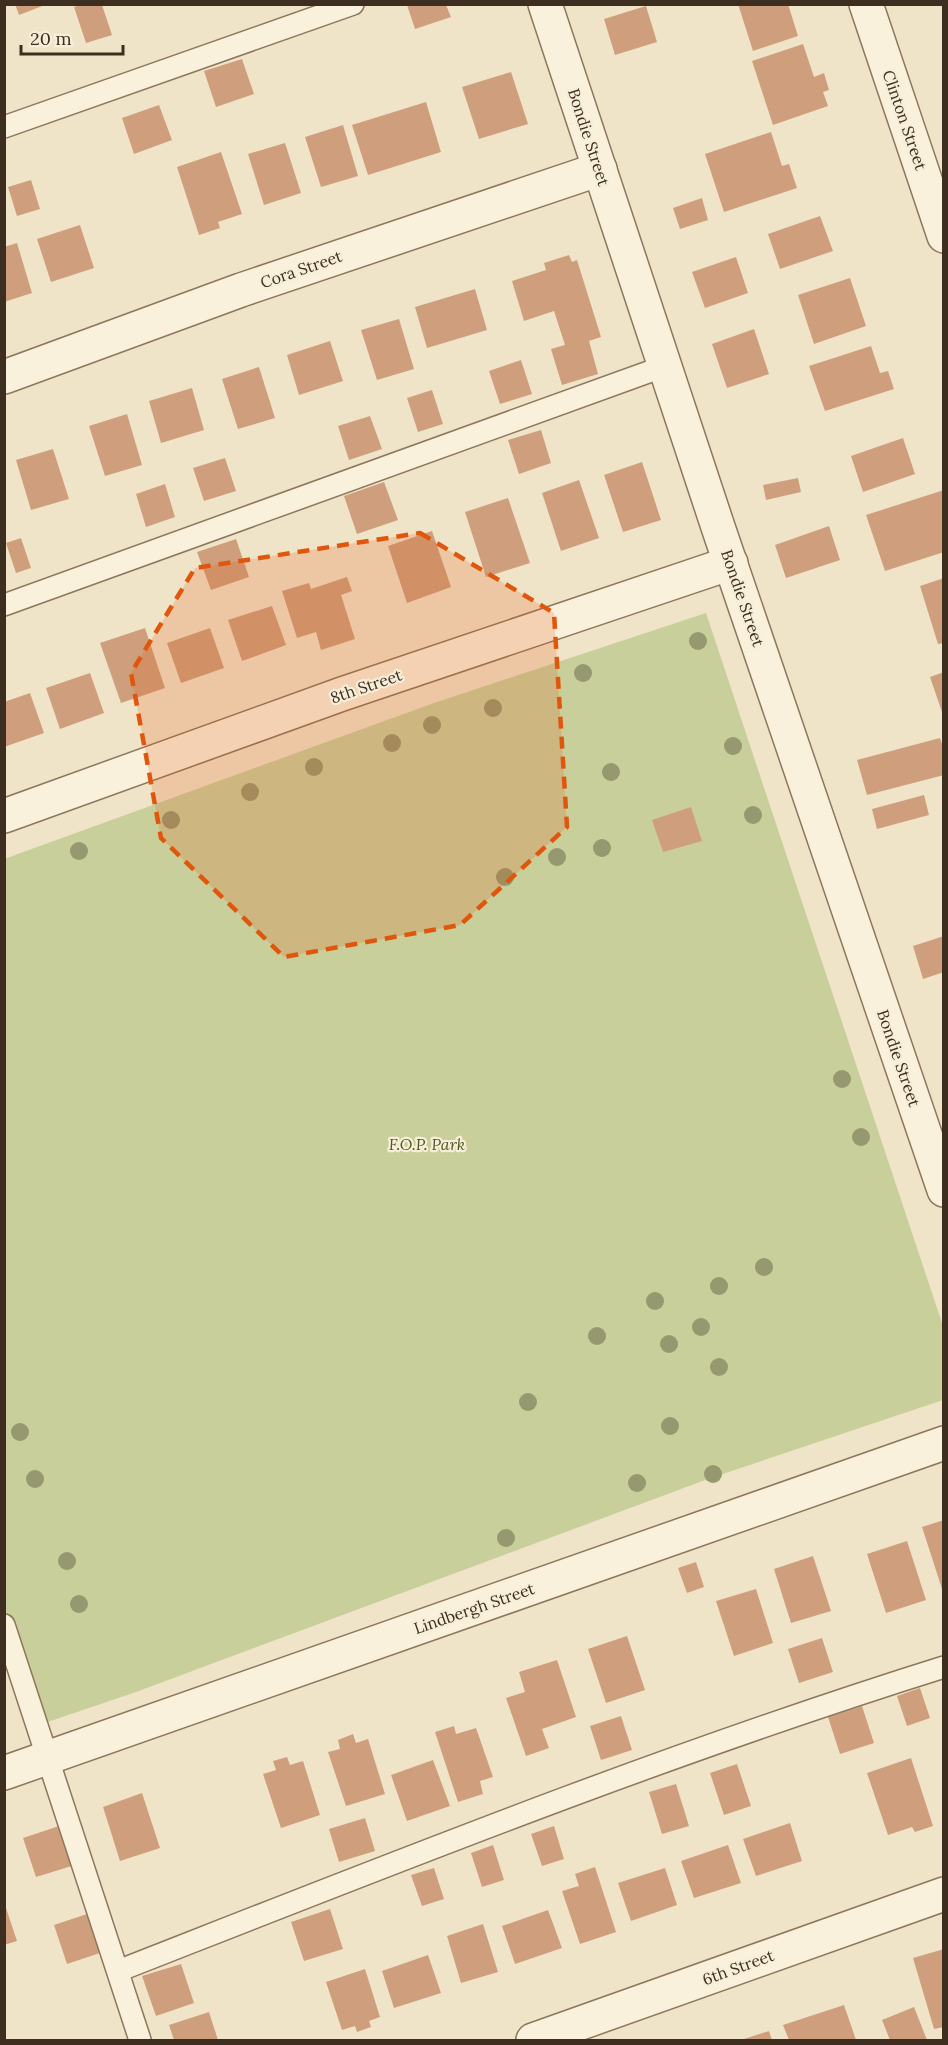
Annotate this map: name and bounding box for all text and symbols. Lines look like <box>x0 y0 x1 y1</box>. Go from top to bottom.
scale bar <box>21 18 123 56</box>
text: 20 m <box>30 27 72 50</box>
street label: Clinton Street <box>879 67 932 173</box>
street label: Bondie Street <box>564 86 614 189</box>
street label: Cora Street <box>257 245 345 292</box>
street label: Bondie Street <box>717 547 769 650</box>
street label: 8th Street <box>328 664 405 708</box>
street label: Bondie Street <box>873 1007 925 1110</box>
park label: F.O.P. Park <box>389 1134 465 1154</box>
street label: Lindbergh Street <box>411 1578 538 1638</box>
street label: 6th Street <box>700 1945 777 1989</box>

